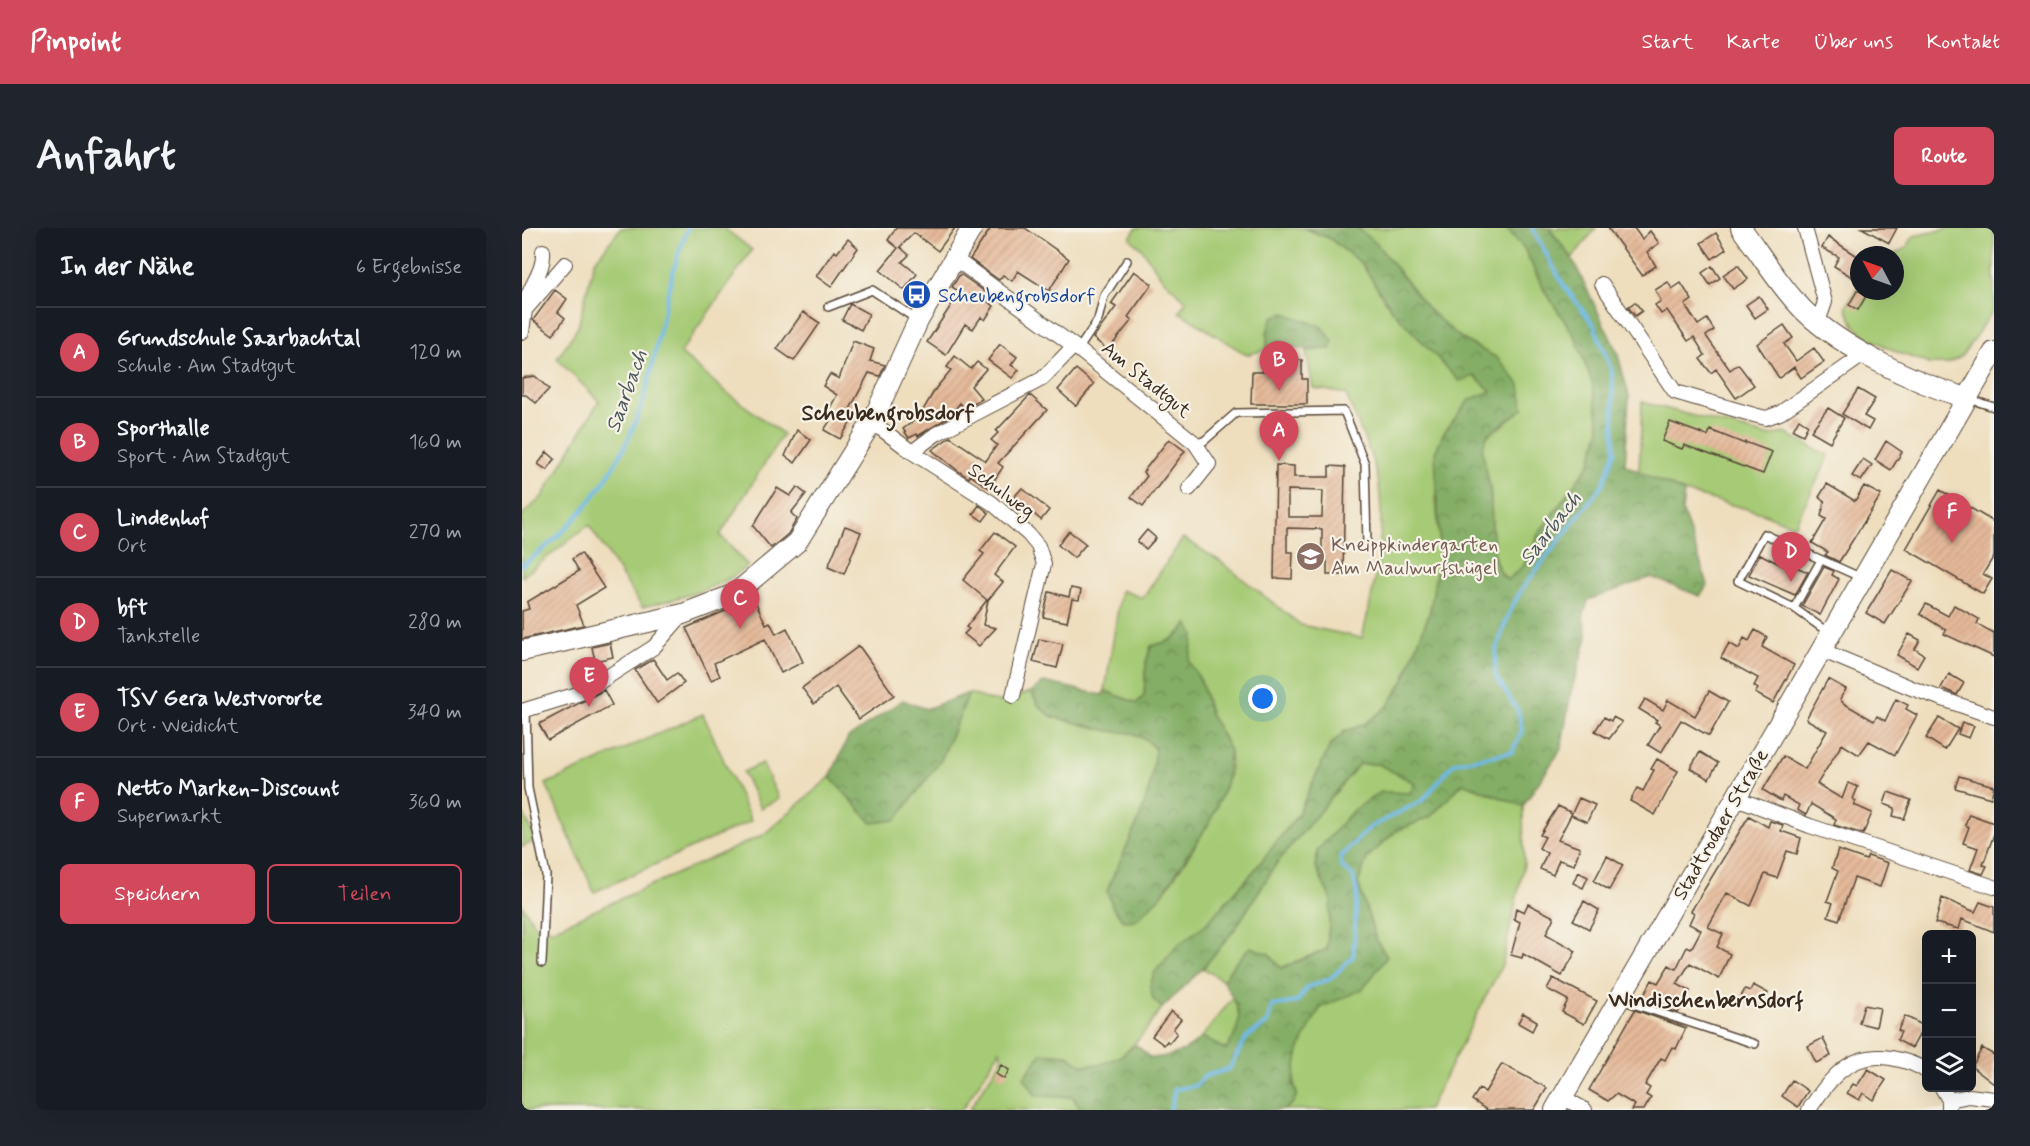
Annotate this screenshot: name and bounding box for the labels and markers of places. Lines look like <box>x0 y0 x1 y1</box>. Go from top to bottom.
bus stop icon: Scheubengrobsdorf <box>901 279 933 311</box>
place label: Scheubengrobsdorf <box>938 283 1095 312</box>
pin: B <box>1260 342 1299 391</box>
pin: A <box>1260 412 1299 461</box>
pin: F <box>1932 494 1972 543</box>
place label: Kneippkindergarten Am Maulwurfshügel <box>1331 532 1498 582</box>
pin: D <box>1772 532 1810 582</box>
school or university icon: Kneippkindergarten Am Maulwurfshügel <box>1294 540 1326 572</box>
pin: C <box>720 580 760 629</box>
pin: E <box>570 658 608 707</box>

